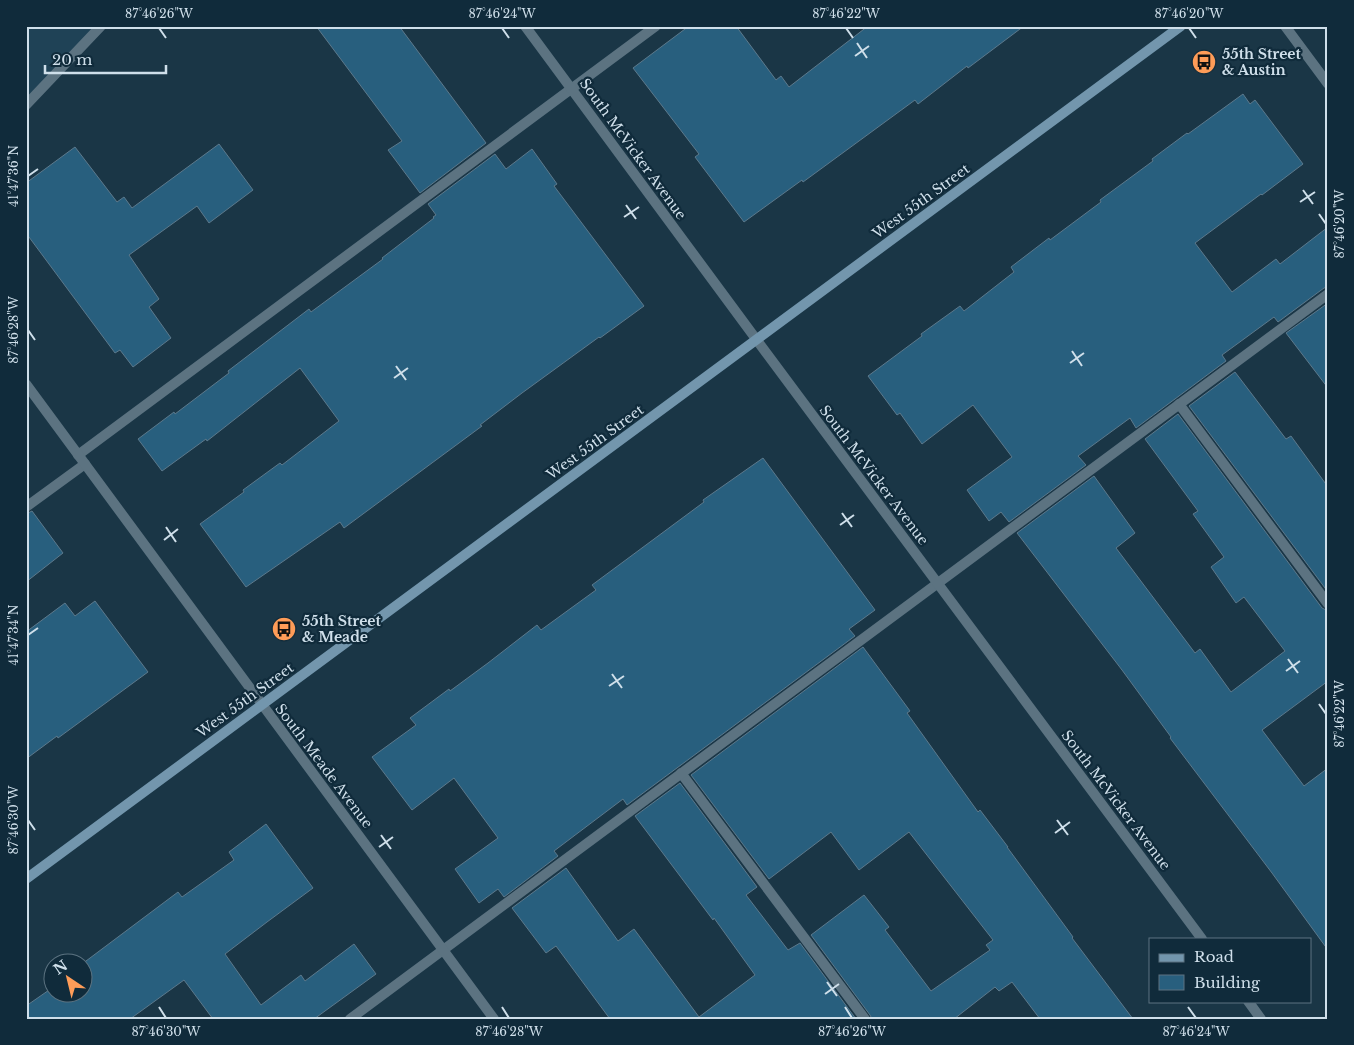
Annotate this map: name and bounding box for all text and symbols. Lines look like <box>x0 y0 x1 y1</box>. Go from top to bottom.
text: 87°46'26"W <box>125 6 194 21</box>
text: 87°46'24"W <box>468 6 536 21</box>
text: 87°46'22"W <box>812 6 881 21</box>
text: 87°46'20"W <box>1155 6 1224 21</box>
scale bar <box>45 42 166 74</box>
place label: 55th Street & Austin <box>1222 45 1302 79</box>
bus stop icon: 55th Street & Austin <box>1191 49 1217 75</box>
text: 20 m <box>52 50 92 69</box>
street label: South McVicker Avenue <box>576 75 690 223</box>
text: 41°47'36"N <box>6 145 21 207</box>
street label: West 55th Street <box>868 159 974 243</box>
text: 87°46'20"W <box>1332 189 1347 258</box>
text: 87°46'28"W <box>6 295 21 364</box>
street label: West 55th Street <box>542 400 648 484</box>
street label: South McVicker Avenue <box>816 402 932 548</box>
text: 41°47'34"N <box>6 604 21 666</box>
place label: 55th Street & Meade <box>302 612 382 646</box>
bus stop icon: 55th Street & Meade <box>271 616 297 642</box>
street label: West 55th Street <box>192 658 298 742</box>
text: 87°46'22"W <box>1332 679 1347 748</box>
street label: South Meade Avenue <box>271 700 377 832</box>
street label: South McVicker Avenue <box>1058 727 1174 873</box>
text: 87°46'30"W <box>6 785 21 854</box>
legend <box>1149 938 1312 1002</box>
text: Road <box>1194 947 1234 966</box>
north arrow <box>42 952 92 1002</box>
text: N <box>50 956 71 979</box>
text: Building <box>1194 973 1261 992</box>
text: 87°46'30"W <box>132 1024 201 1039</box>
text: 87°46'28"W <box>475 1024 544 1039</box>
text: 87°46'26"W <box>818 1024 887 1039</box>
text: 87°46'24"W <box>1162 1024 1230 1039</box>

